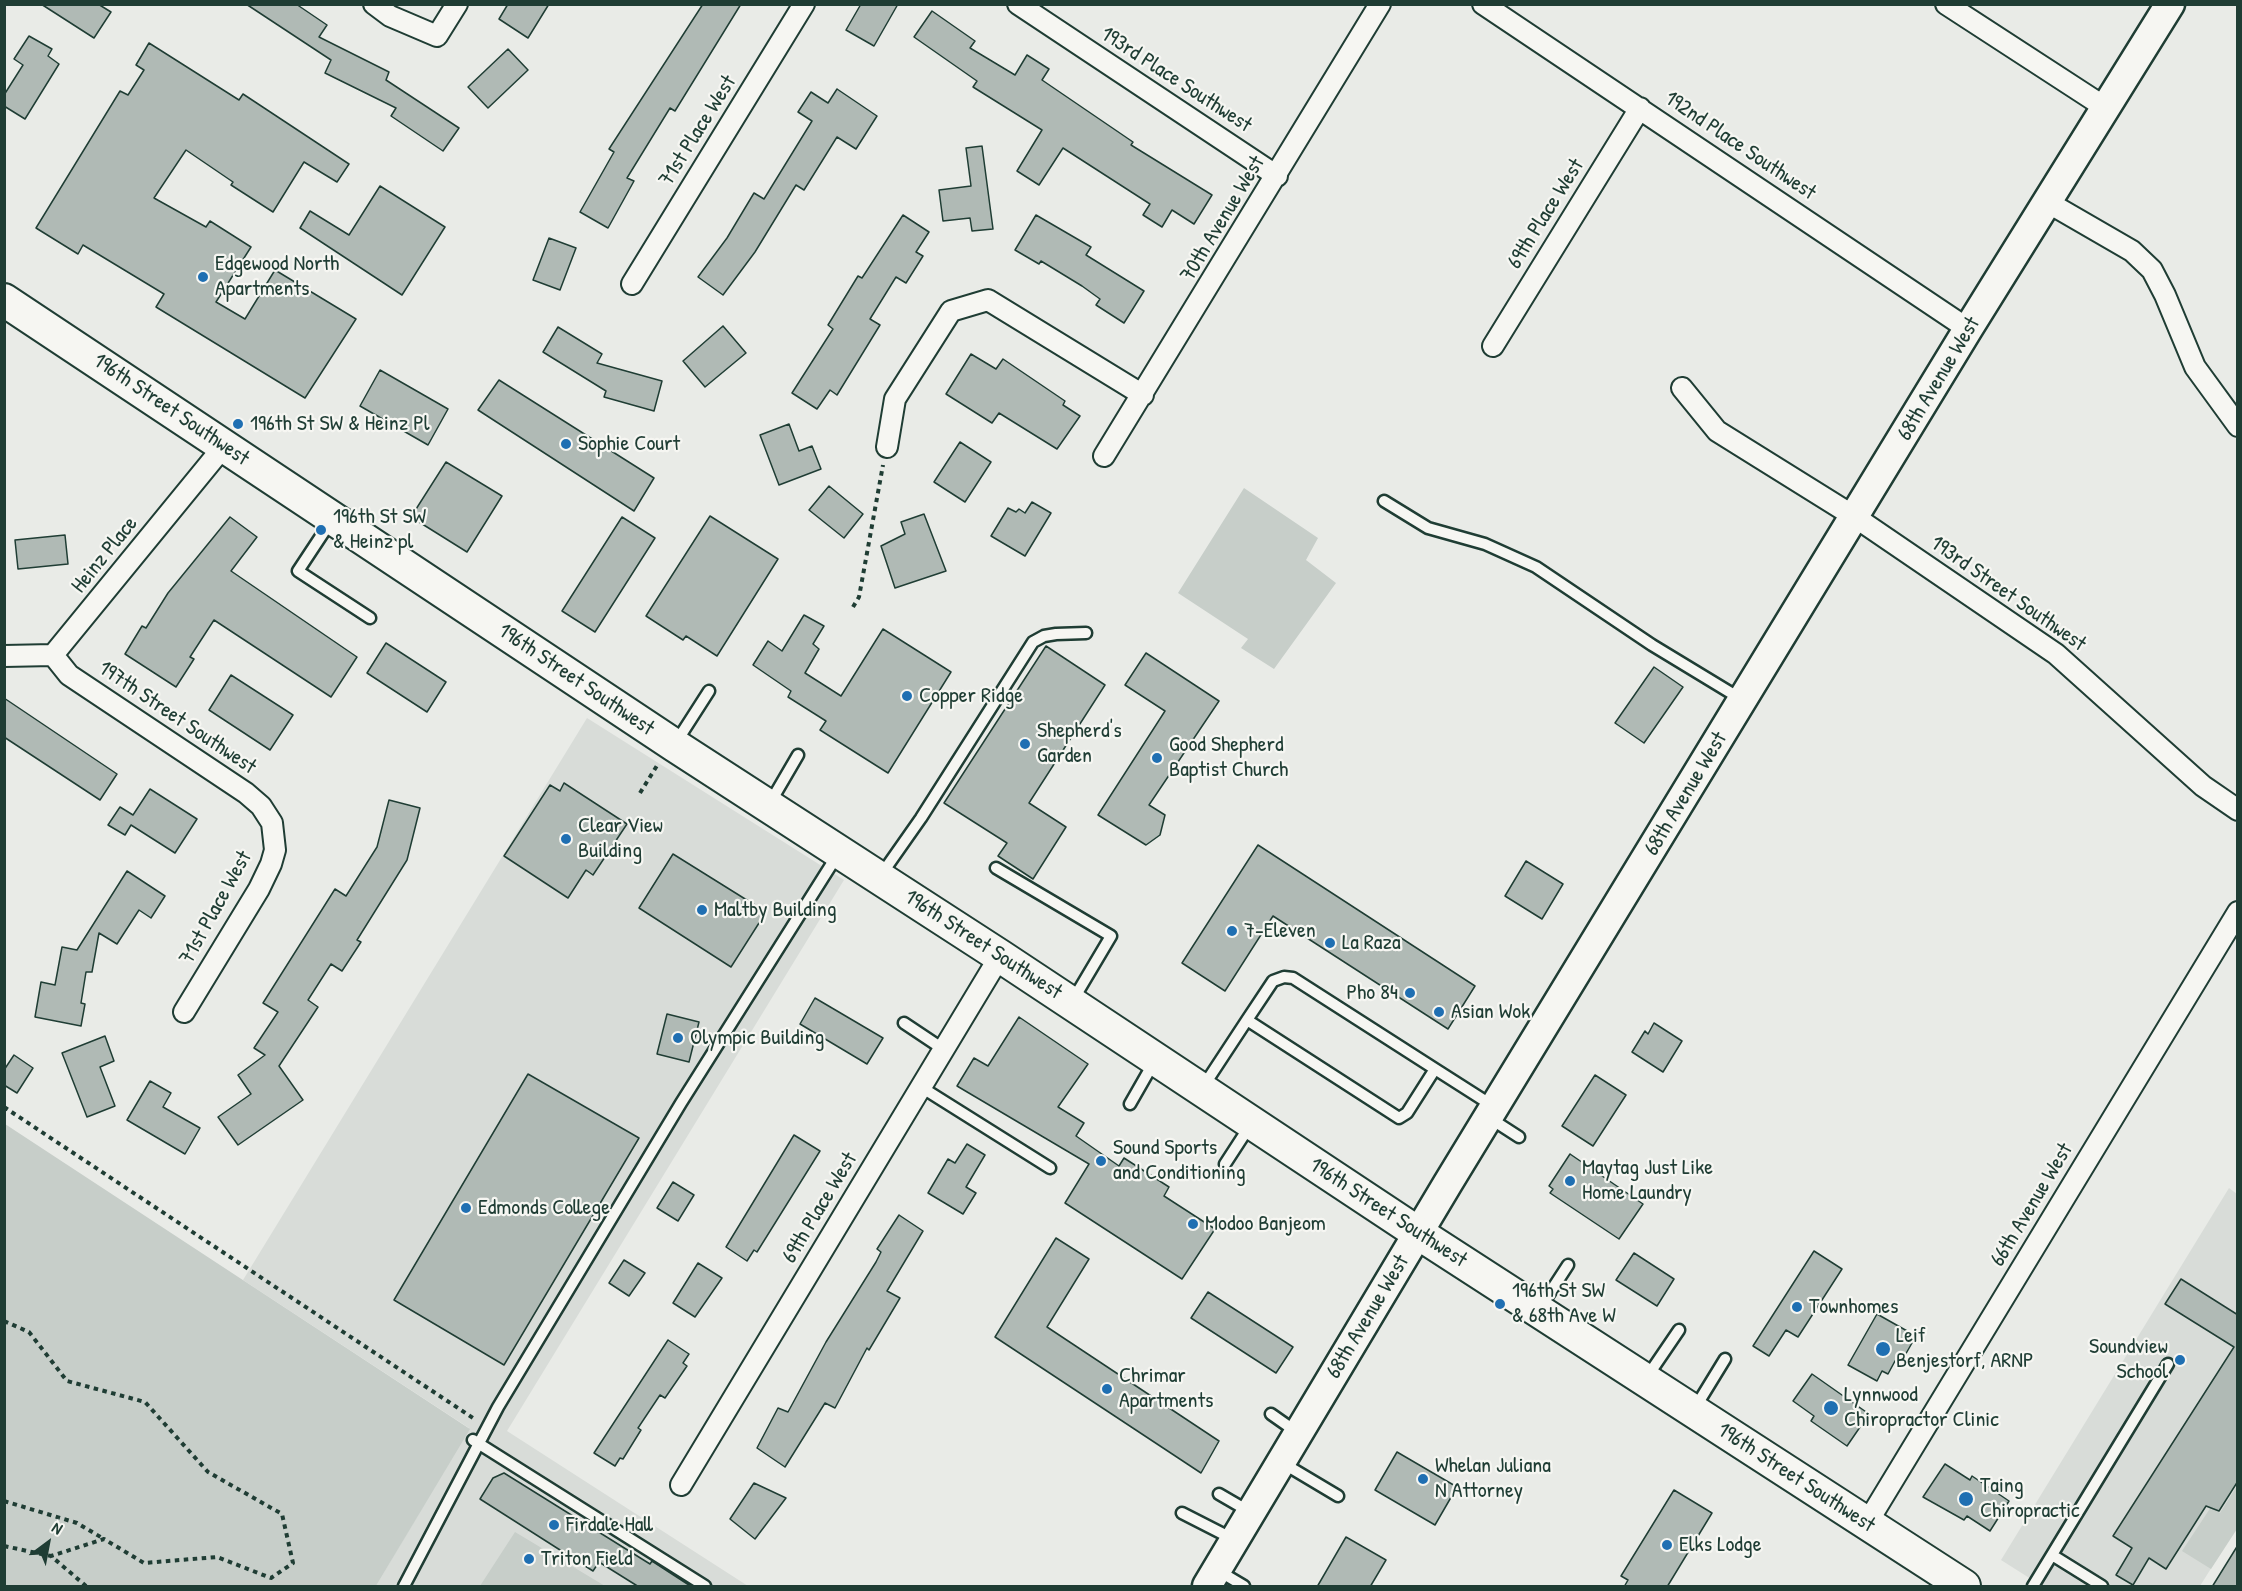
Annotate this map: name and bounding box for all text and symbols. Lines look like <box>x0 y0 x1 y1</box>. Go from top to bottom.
street label: 193rd Place Southwest <box>1095 21 1257 139</box>
street label: 71st Place West <box>653 71 743 191</box>
street label: 192nd Place Southwest <box>1659 86 1821 206</box>
street label: 70th Avenue West <box>1175 151 1271 287</box>
street label: 69th Place West <box>1502 154 1590 274</box>
place label: Edgewood North Apartments <box>215 251 339 302</box>
marker: Edgewood North Apartments <box>196 270 210 284</box>
street label: 68th Avenue West <box>1892 312 1986 446</box>
street label: 196th Street Southwest <box>88 348 254 472</box>
place label: 196th St SW & Heinz Pl <box>250 411 430 437</box>
marker: 196th St SW & Heinz Pl <box>231 417 245 431</box>
place label: Sophie Court <box>578 431 680 457</box>
marker: Sophie Court <box>559 437 573 451</box>
place label: 196th St SW & Heinz pl <box>333 504 426 556</box>
street label: Heinz Place <box>66 511 144 599</box>
marker: 196th St SW & Heinz pl <box>314 523 328 537</box>
street label: 193rd Street Southwest <box>1925 530 2091 658</box>
street label: 196th Street Southwest <box>493 618 659 742</box>
street label: 197th Street Southwest <box>93 655 261 781</box>
place label: Copper Ridge <box>919 683 1023 709</box>
marker: Copper Ridge <box>900 689 914 703</box>
place label: Shepherd's Garden <box>1037 718 1122 770</box>
street label: 68th Avenue West <box>1639 727 1733 861</box>
place label: Good Shepherd Baptist Church <box>1169 732 1288 784</box>
marker: Shepherd's Garden <box>1018 737 1032 751</box>
marker: Good Shepherd Baptist Church <box>1150 751 1164 765</box>
place label: Clear View Building <box>578 813 663 864</box>
marker: Clear View Building <box>559 832 573 846</box>
street label: 71st Place West <box>174 847 258 969</box>
street label: 196th Street Southwest <box>899 884 1067 1006</box>
place label: Maltby Building <box>714 897 837 923</box>
marker: Maltby Building <box>695 903 709 917</box>
place label: 7-Eleven <box>1244 918 1316 944</box>
marker: 7-Eleven <box>1225 924 1239 938</box>
place label: La Raza <box>1342 930 1401 956</box>
marker: La Raza <box>1323 936 1337 950</box>
place label: Pho 84 <box>1346 980 1398 1006</box>
marker: Pho 84 <box>1403 986 1417 1000</box>
place label: Asian Wok <box>1451 999 1530 1025</box>
marker: Asian Wok <box>1432 1005 1446 1019</box>
place label: Olympic Building <box>690 1025 824 1051</box>
marker: Olympic Building <box>671 1031 685 1045</box>
place label: Sound Sports and Conditioning <box>1113 1135 1246 1186</box>
street label: 66th Avenue West <box>1985 1139 2079 1271</box>
street label: 69th Place West <box>777 1148 863 1268</box>
street label: 196th Street Southwest <box>1304 1152 1472 1274</box>
marker: Sound Sports and Conditioning <box>1094 1154 1108 1168</box>
place label: Maytag Just Like Home Laundry <box>1582 1155 1713 1206</box>
marker: Maytag Just Like Home Laundry <box>1563 1174 1577 1188</box>
place label: Edmonds College <box>478 1195 610 1221</box>
marker: Edmonds College <box>459 1201 473 1215</box>
place label: Modoo Banjeom <box>1205 1211 1326 1237</box>
marker: Modoo Banjeom <box>1186 1217 1200 1231</box>
street label: 68th Avenue West <box>1321 1250 1415 1384</box>
place label: 196th St SW & 68th Ave W <box>1512 1278 1616 1330</box>
place label: Townhomes <box>1809 1294 1899 1320</box>
marker: 196th St SW & 68th Ave W <box>1493 1297 1507 1311</box>
marker: Townhomes <box>1790 1300 1804 1314</box>
place label: Leif Benjestorf, ARNP <box>1896 1323 2034 1374</box>
place label: Soundview School <box>2089 1334 2168 1386</box>
marker: Leif Benjestorf, ARNP <box>1874 1340 1892 1358</box>
marker: Soundview School <box>2173 1353 2187 1367</box>
place label: Chrimar Apartments <box>1119 1363 1214 1414</box>
marker: Chrimar Apartments <box>1100 1382 1114 1396</box>
place label: Lynnwood Chiropractor Clinic <box>1844 1382 1999 1434</box>
marker: Lynnwood Chiropractor Clinic <box>1822 1399 1840 1417</box>
street label: 196th Street Southwest <box>1712 1417 1880 1539</box>
place label: Whelan Juliana N Attorney <box>1435 1453 1551 1504</box>
marker: Whelan Juliana N Attorney <box>1416 1472 1430 1486</box>
place label: Taing Chiropractic <box>1980 1473 2080 1524</box>
marker: Taing Chiropractic <box>1957 1490 1975 1508</box>
place label: Firdale Hall <box>566 1512 653 1538</box>
north arrow <box>18 1513 78 1573</box>
text: N <box>48 1516 67 1539</box>
marker: Firdale Hall <box>547 1518 561 1532</box>
place label: Elks Lodge <box>1679 1532 1761 1558</box>
marker: Elks Lodge <box>1660 1538 1674 1552</box>
place label: Triton Field <box>541 1546 632 1572</box>
marker: Triton Field <box>522 1552 536 1566</box>

